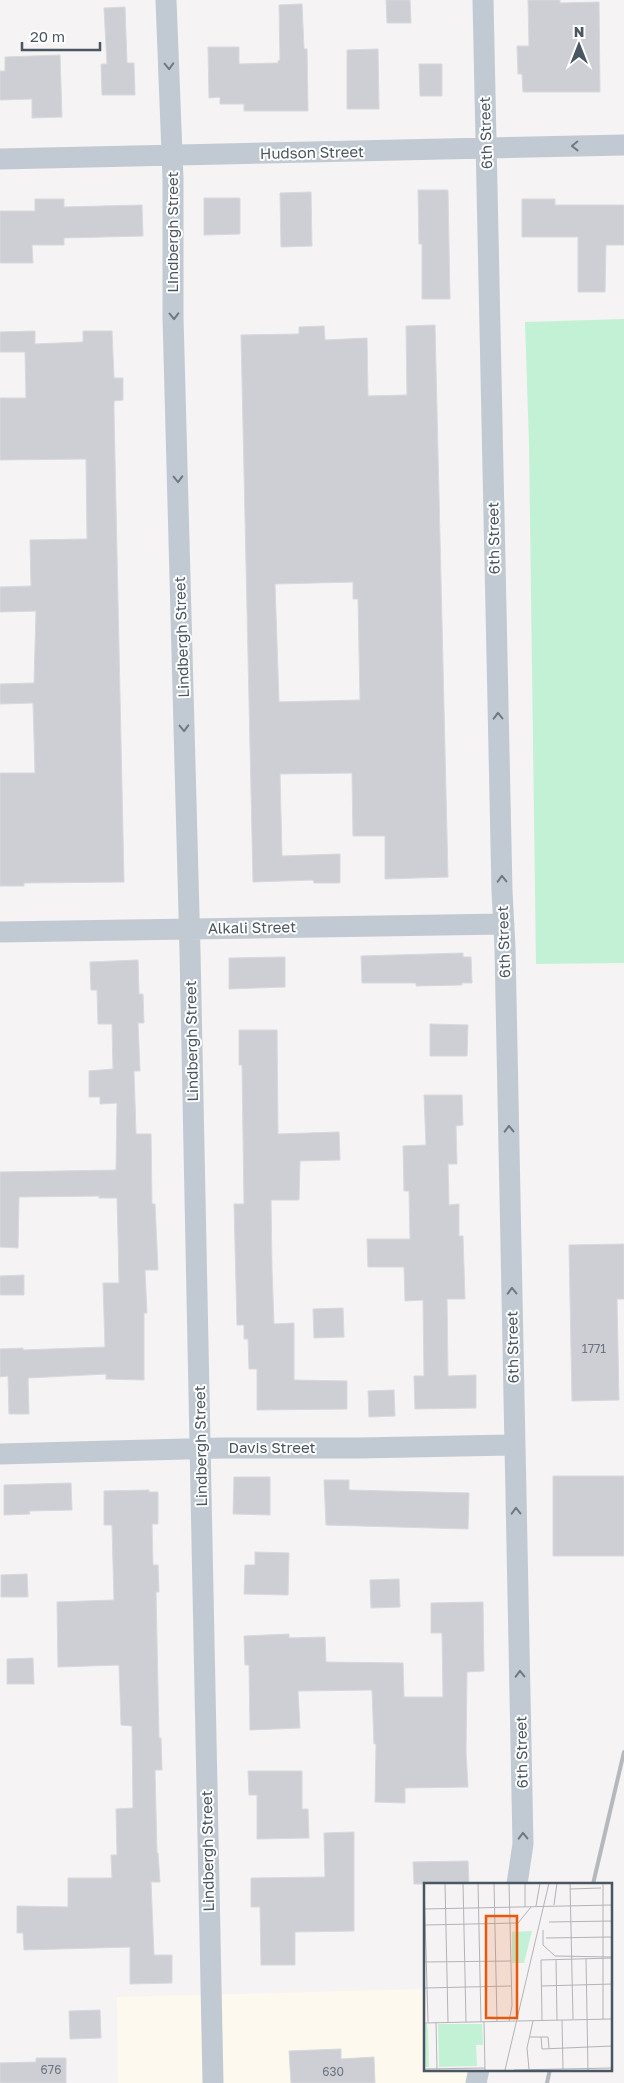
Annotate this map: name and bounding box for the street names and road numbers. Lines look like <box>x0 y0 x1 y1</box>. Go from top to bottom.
street label: 6th Street <box>475 97 495 170</box>
street label: Hudson Street <box>260 142 364 162</box>
street label: Lindbergh Street <box>163 171 181 293</box>
street label: 6th Street <box>483 502 503 574</box>
street label: Lindbergh Street <box>170 576 192 698</box>
street label: 6th Street <box>493 906 513 979</box>
street label: Alkali Street <box>208 917 296 937</box>
street label: Lindbergh Street <box>181 980 201 1102</box>
street label: 6th Street <box>502 1311 522 1383</box>
street label: Lindbergh Street <box>190 1385 210 1507</box>
street label: Davis Street <box>228 1438 316 1456</box>
street label: 6th Street <box>511 1716 531 1788</box>
street label: Lindbergh Street <box>197 1790 217 1912</box>

